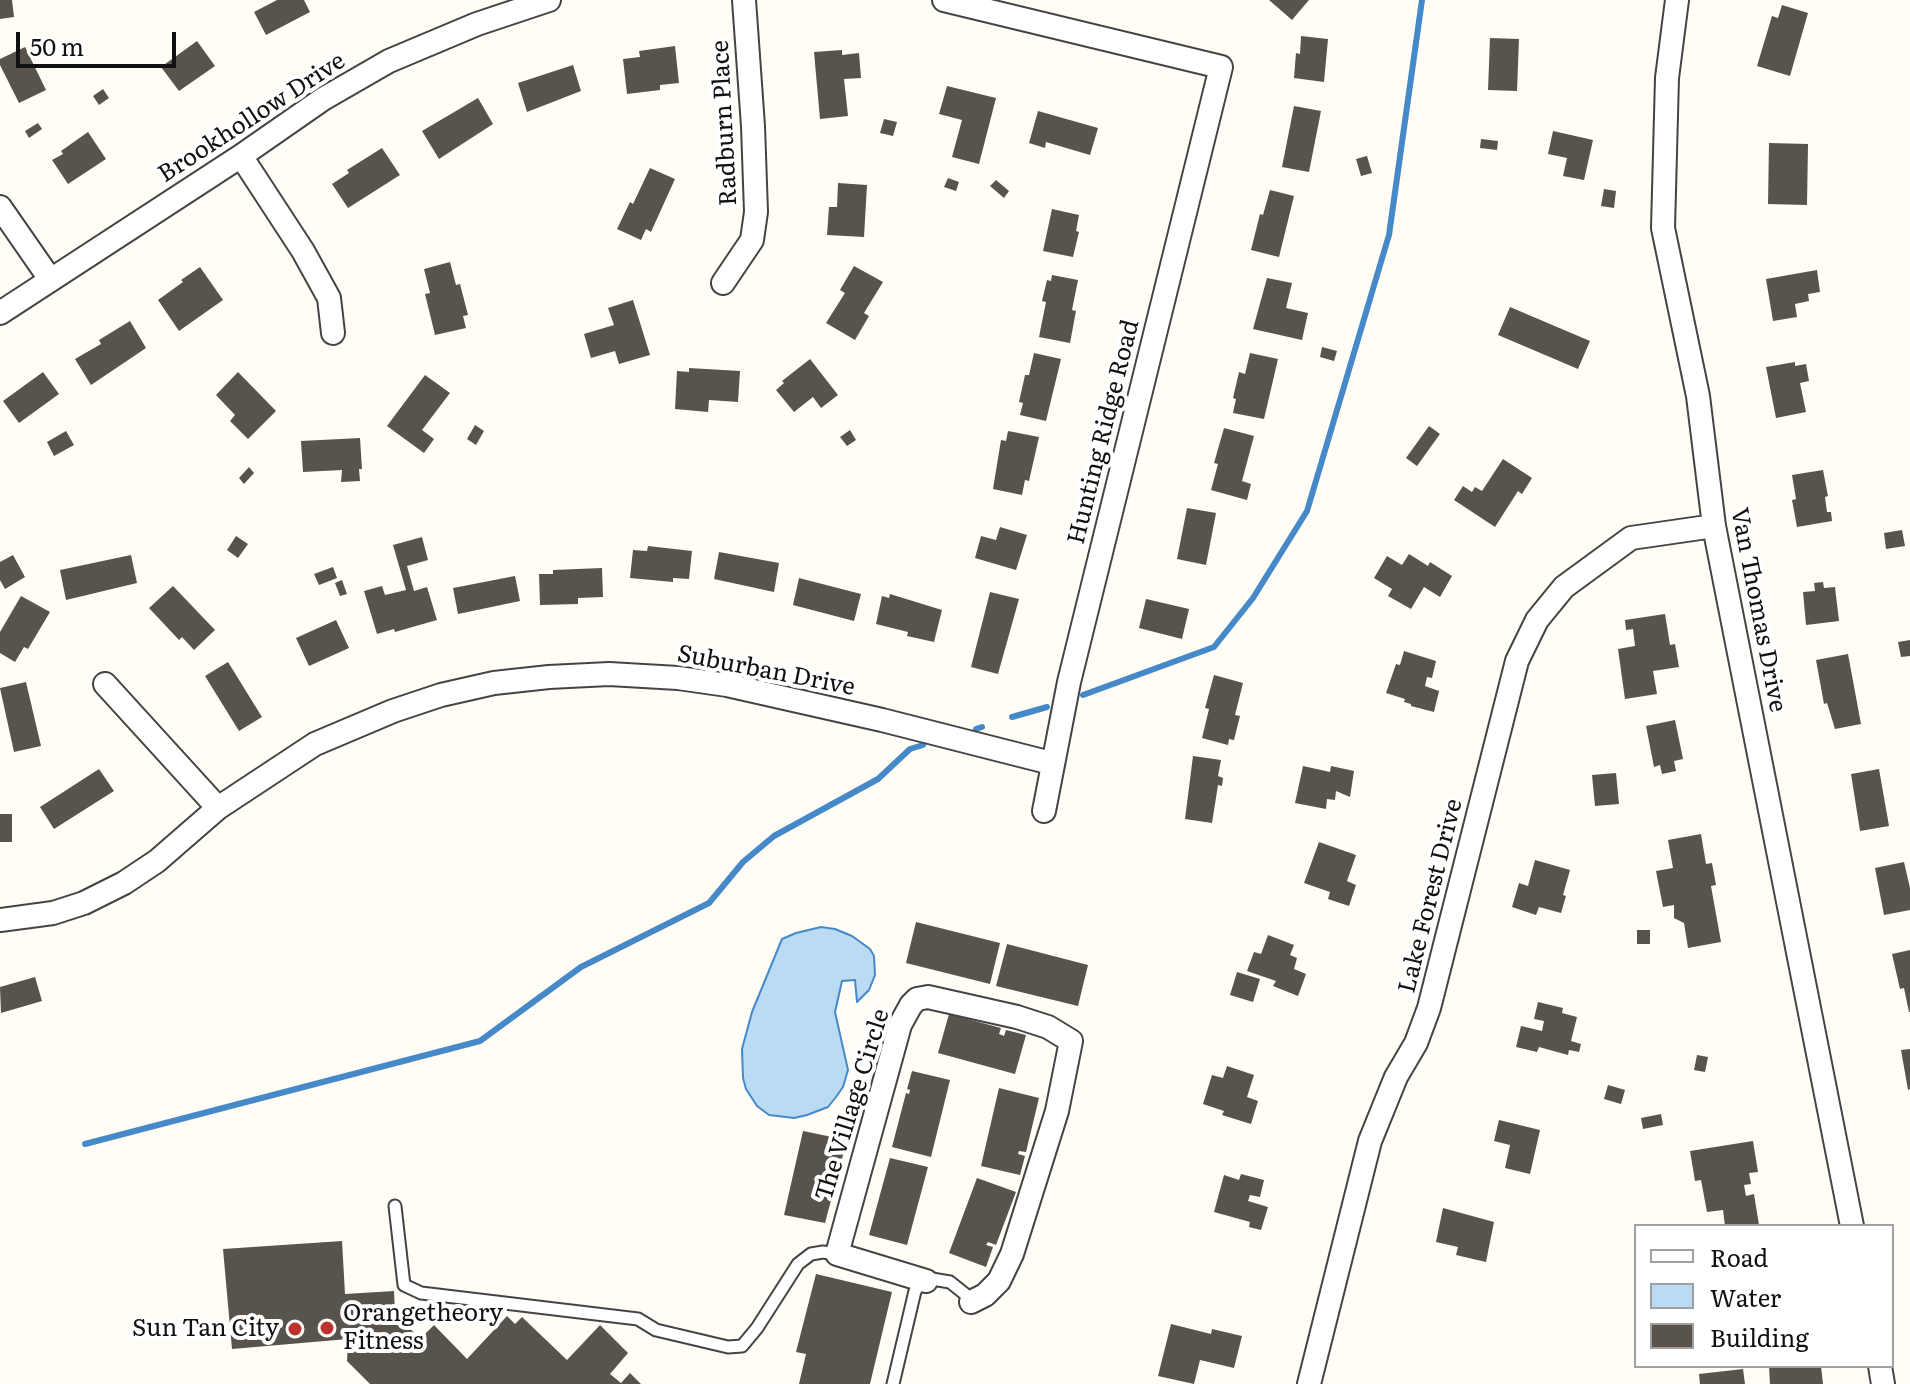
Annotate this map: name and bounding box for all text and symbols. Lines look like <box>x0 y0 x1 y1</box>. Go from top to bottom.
scale bar <box>20 16 180 66</box>
text: 50 m <box>30 28 84 63</box>
street label: Radburn Place <box>706 39 744 207</box>
street label: Brookhollow Drive <box>153 47 351 189</box>
street label: Hunting Ridge Road <box>1062 317 1146 547</box>
street label: Van Thomas Drive <box>1724 505 1792 715</box>
street label: Suburban Drive <box>675 640 857 702</box>
street label: Lake Forest Drive <box>1393 796 1469 996</box>
street label: The Village Circle <box>810 1006 896 1204</box>
legend <box>1634 1224 1894 1368</box>
text: Road <box>1710 1239 1768 1274</box>
text: Water <box>1710 1279 1781 1314</box>
place label: Orangetheory Fitness <box>343 1300 503 1356</box>
place label: Sun Tan City <box>132 1315 279 1343</box>
marker: Orangetheory Fitness <box>318 1319 336 1337</box>
text: Building <box>1710 1319 1809 1354</box>
marker: Sun Tan City <box>286 1320 304 1338</box>

